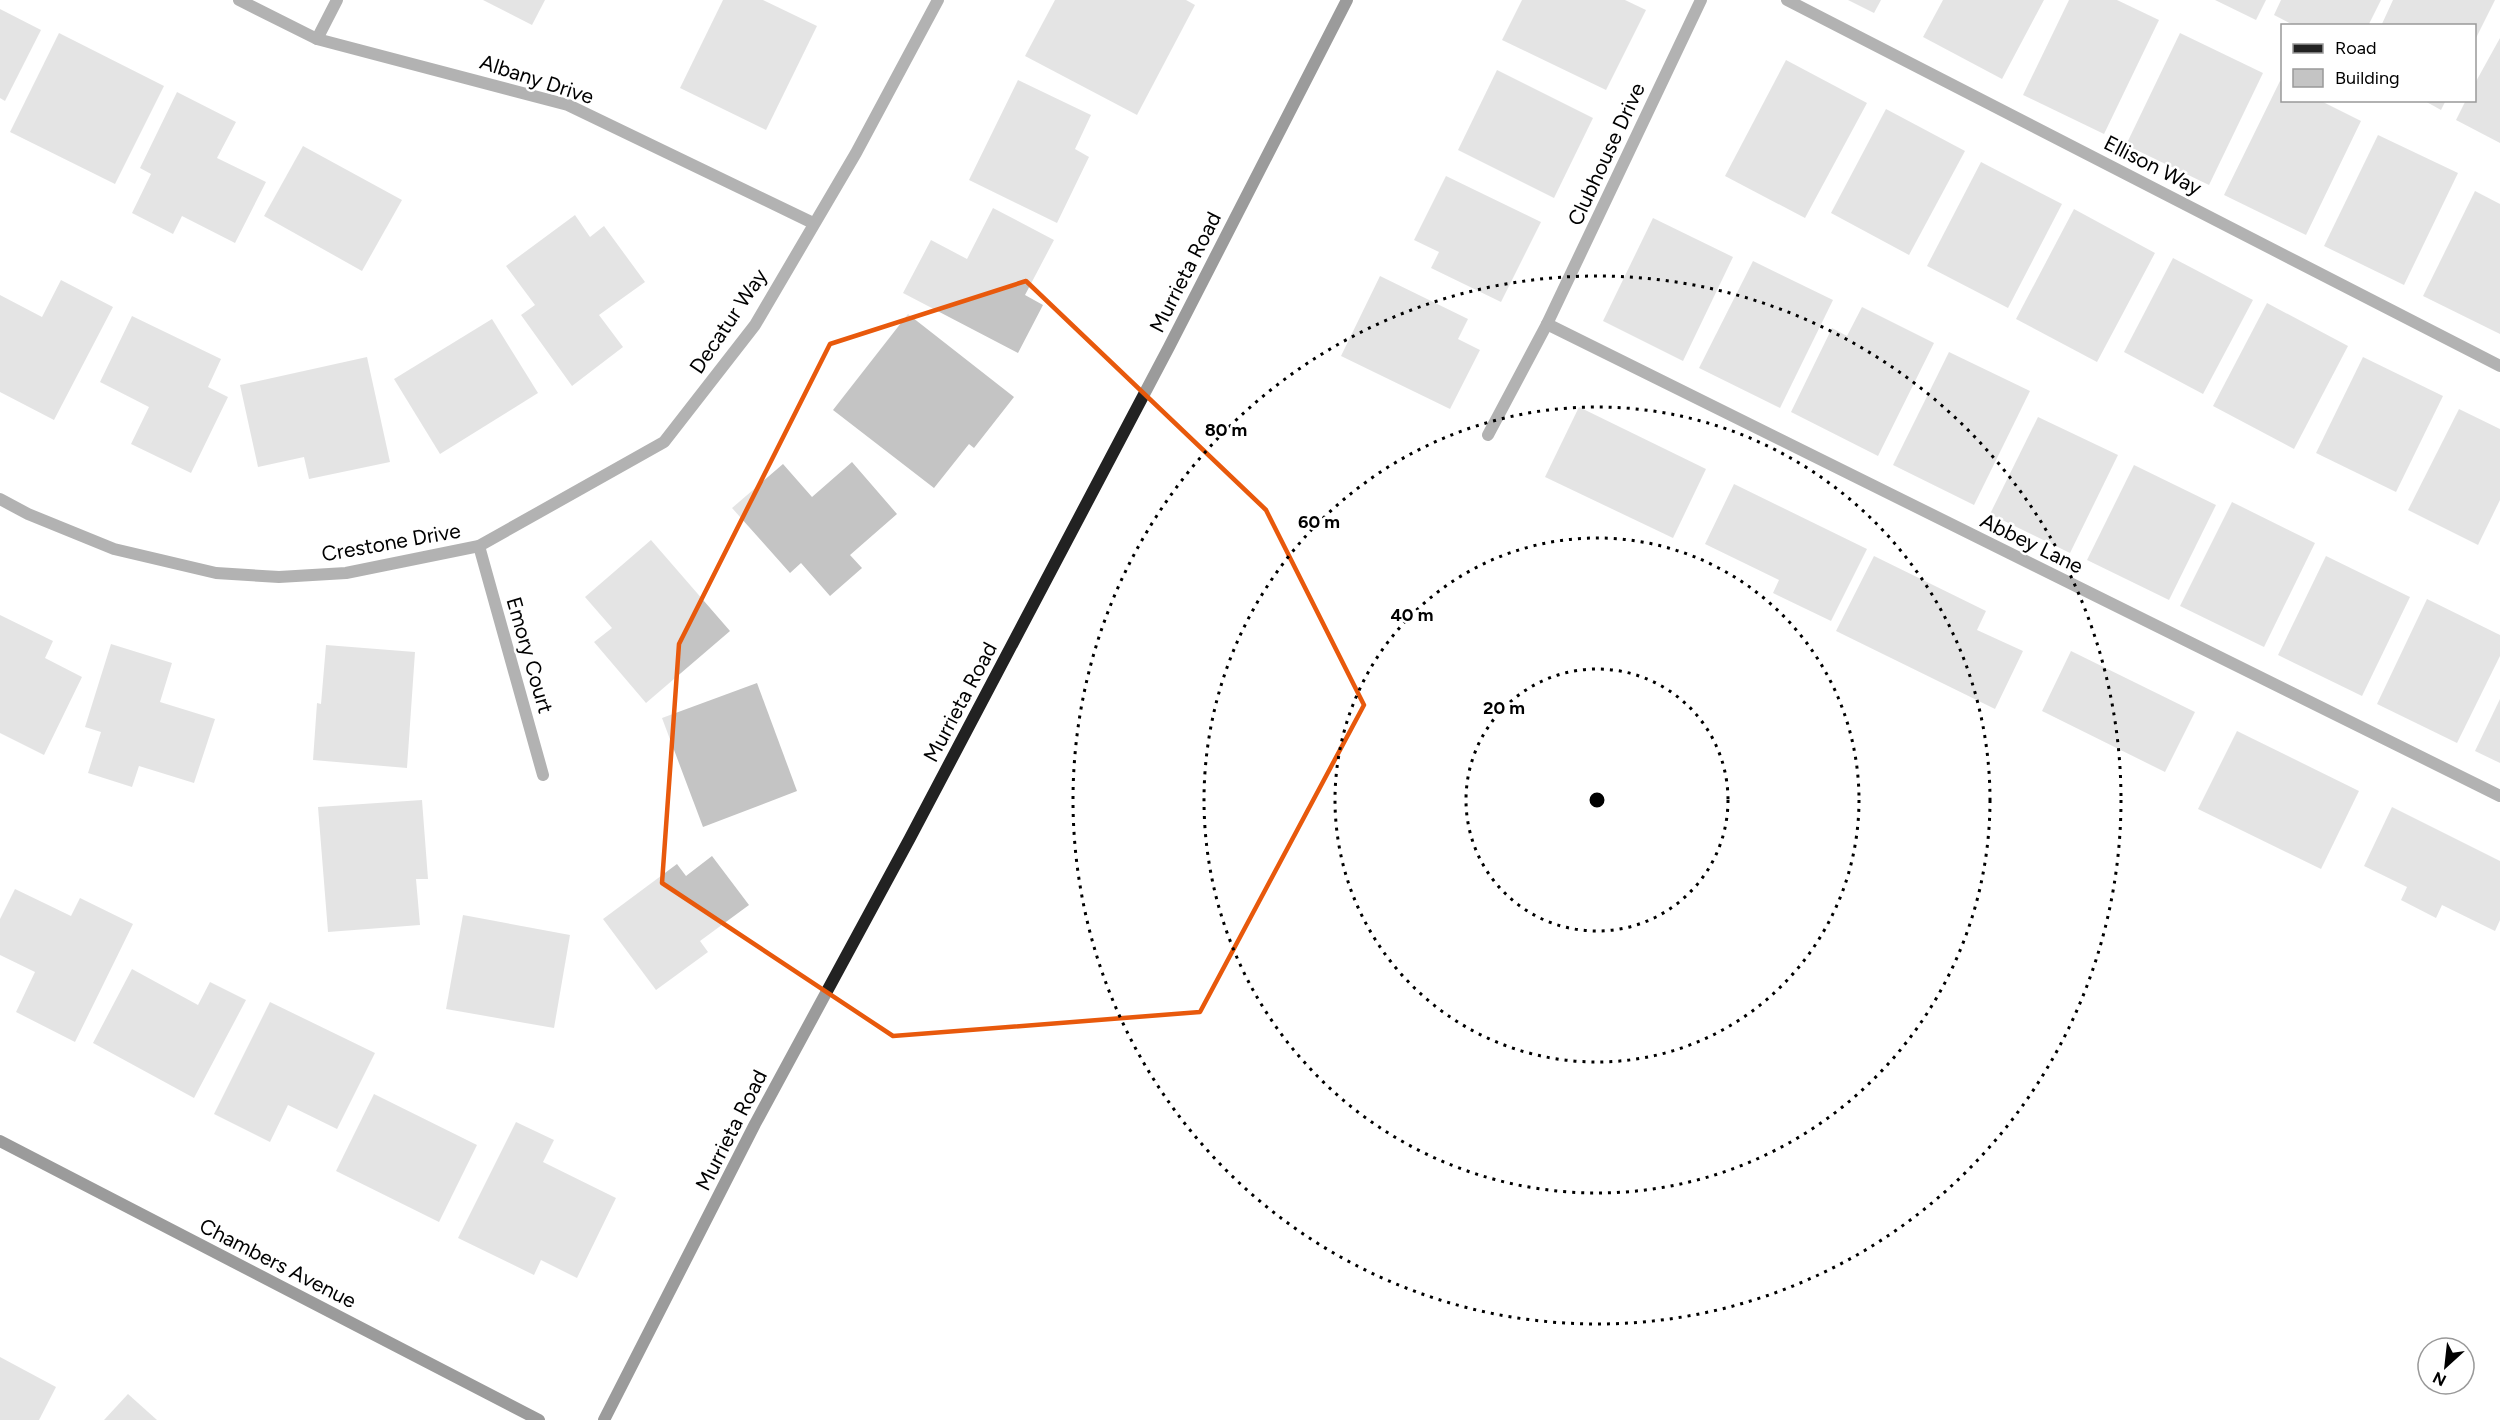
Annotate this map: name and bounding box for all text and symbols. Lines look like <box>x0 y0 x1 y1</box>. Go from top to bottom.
legend <box>2281 24 2476 102</box>
text: Road <box>2335 37 2376 59</box>
street label: Albany Drive <box>477 49 597 109</box>
text: Building <box>2335 67 2400 89</box>
street label: Clubhouse Drive <box>1562 79 1650 229</box>
street label: Ellison Way <box>2100 130 2206 200</box>
street label: Murrieta Road <box>1144 207 1226 337</box>
street label: Decatur Way <box>684 264 772 378</box>
text: 80 m <box>1205 419 1247 441</box>
street label: Abbey Lane <box>1977 507 2087 579</box>
text: 60 m <box>1298 511 1340 533</box>
street label: Crestone Drive <box>320 517 462 567</box>
street label: Emory Court <box>501 594 559 716</box>
text: 40 m <box>1390 604 1434 626</box>
street label: Murrieta Road <box>918 638 1002 766</box>
text: 20 m <box>1483 697 1525 719</box>
centre of rings <box>1587 790 1607 810</box>
street label: Murrieta Road <box>690 1065 772 1195</box>
street label: Chambers Avenue <box>196 1213 360 1313</box>
north arrow <box>2416 1336 2476 1396</box>
text: N <box>2430 1368 2449 1390</box>

